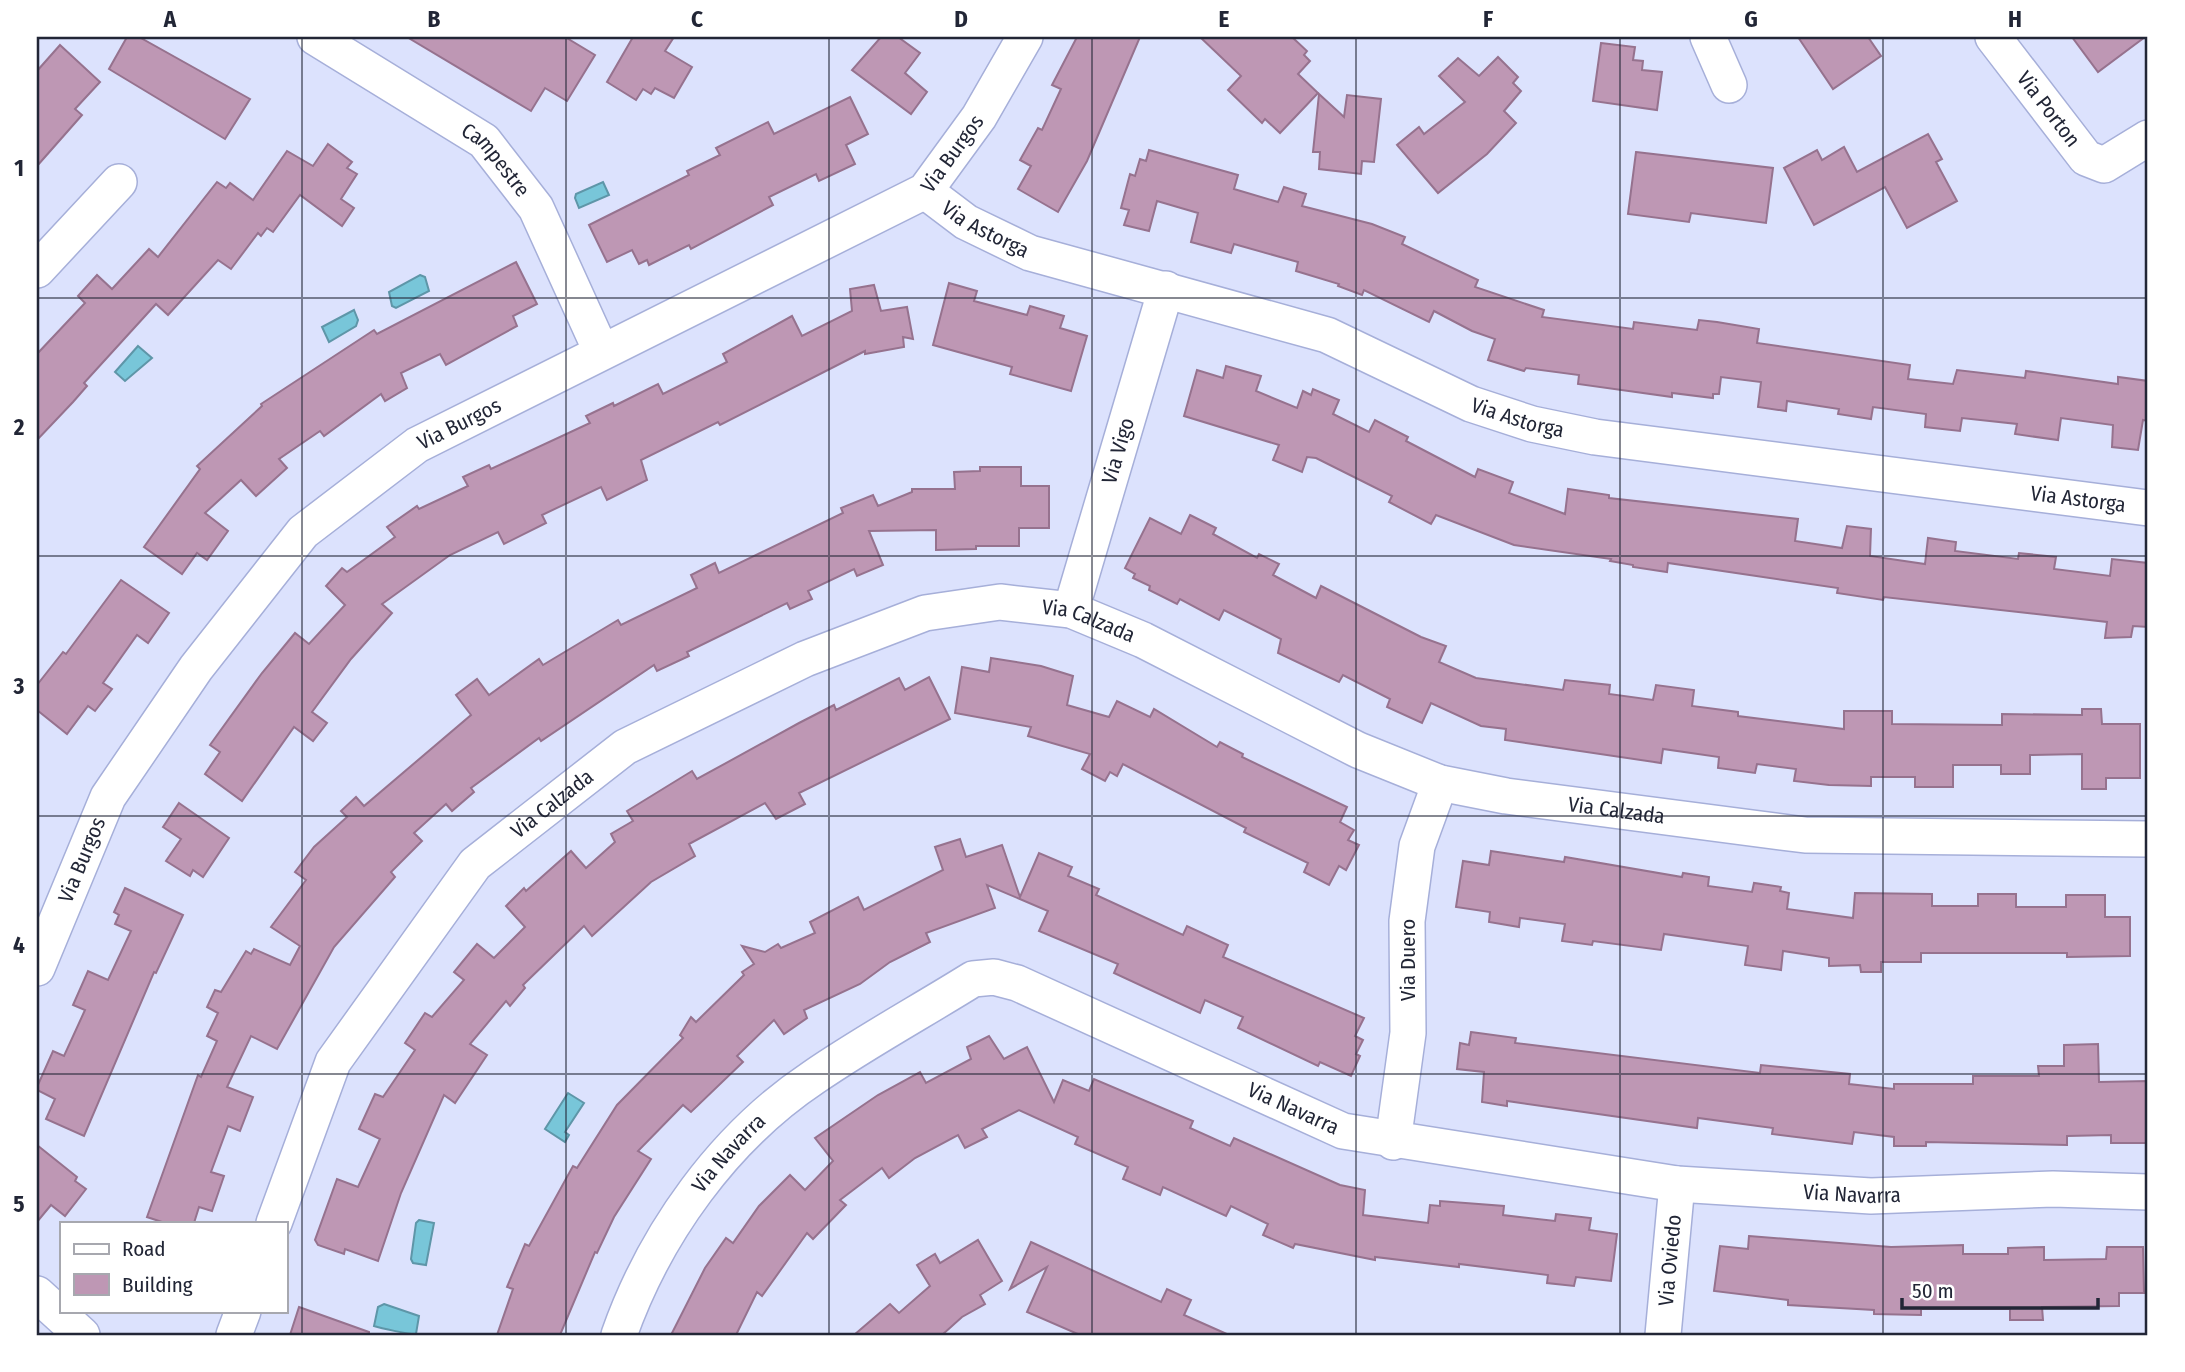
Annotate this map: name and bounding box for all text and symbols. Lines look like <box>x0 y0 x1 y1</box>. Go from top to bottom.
text: A <box>163 5 177 33</box>
text: B <box>428 5 441 33</box>
text: C <box>691 5 703 33</box>
text: D <box>954 5 968 33</box>
text: E <box>1219 5 1230 33</box>
text: F <box>1483 5 1493 33</box>
text: G <box>1744 5 1758 33</box>
text: H <box>2008 5 2022 33</box>
street label: Via Porton <box>2011 66 2086 152</box>
street label: Via Burgos <box>915 109 989 198</box>
street label: Campestre <box>457 117 536 202</box>
text: 1 <box>14 154 24 182</box>
street label: Via Astorga <box>936 195 1033 264</box>
street label: Via Burgos <box>413 392 505 456</box>
street label: Via Astorga <box>1468 392 1566 443</box>
text: 2 <box>13 413 25 441</box>
street label: Via Vigo <box>1096 415 1140 487</box>
street label: Via Astorga <box>2029 480 2127 518</box>
street label: Via Calzada <box>1041 594 1139 648</box>
text: 3 <box>13 672 25 700</box>
street label: Via Calzada <box>506 764 599 844</box>
street label: Via Calzada <box>1566 791 1666 830</box>
street label: Via Burgos <box>53 813 111 907</box>
street label: Via Duero <box>1395 919 1421 1001</box>
text: 4 <box>13 931 25 959</box>
street label: Via Navarra <box>1244 1076 1343 1141</box>
street label: Via Navarra <box>686 1108 771 1198</box>
street label: Via Navarra <box>1802 1179 1901 1209</box>
text: 5 <box>13 1190 25 1218</box>
street label: Via Oviedo <box>1653 1213 1687 1307</box>
legend <box>60 1222 287 1312</box>
text: Road <box>122 1236 166 1262</box>
scale bar <box>1902 1267 2098 1311</box>
text: Building <box>122 1272 193 1298</box>
text: 50 m <box>1912 1278 1954 1304</box>

